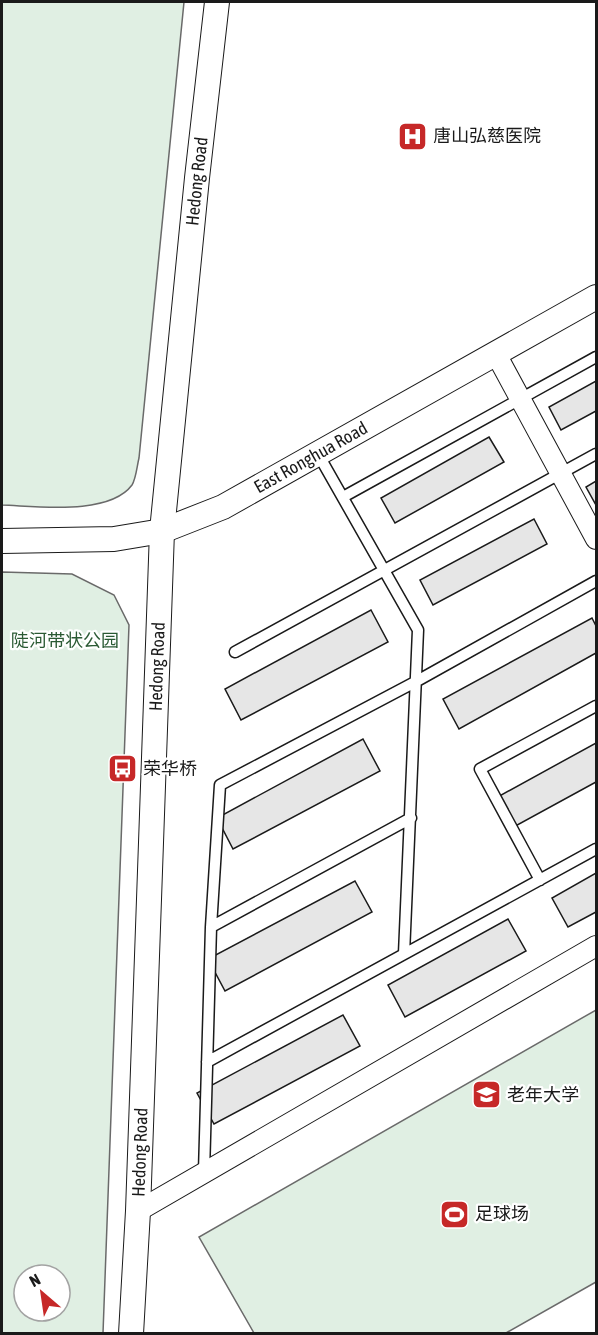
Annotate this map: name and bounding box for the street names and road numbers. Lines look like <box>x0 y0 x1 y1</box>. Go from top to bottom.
street label: Hedong Road <box>181 136 212 227</box>
street label: East Ronghua Road <box>250 417 371 497</box>
street label: Hedong Road <box>145 622 169 711</box>
street label: Hedong Road <box>128 1107 152 1197</box>

